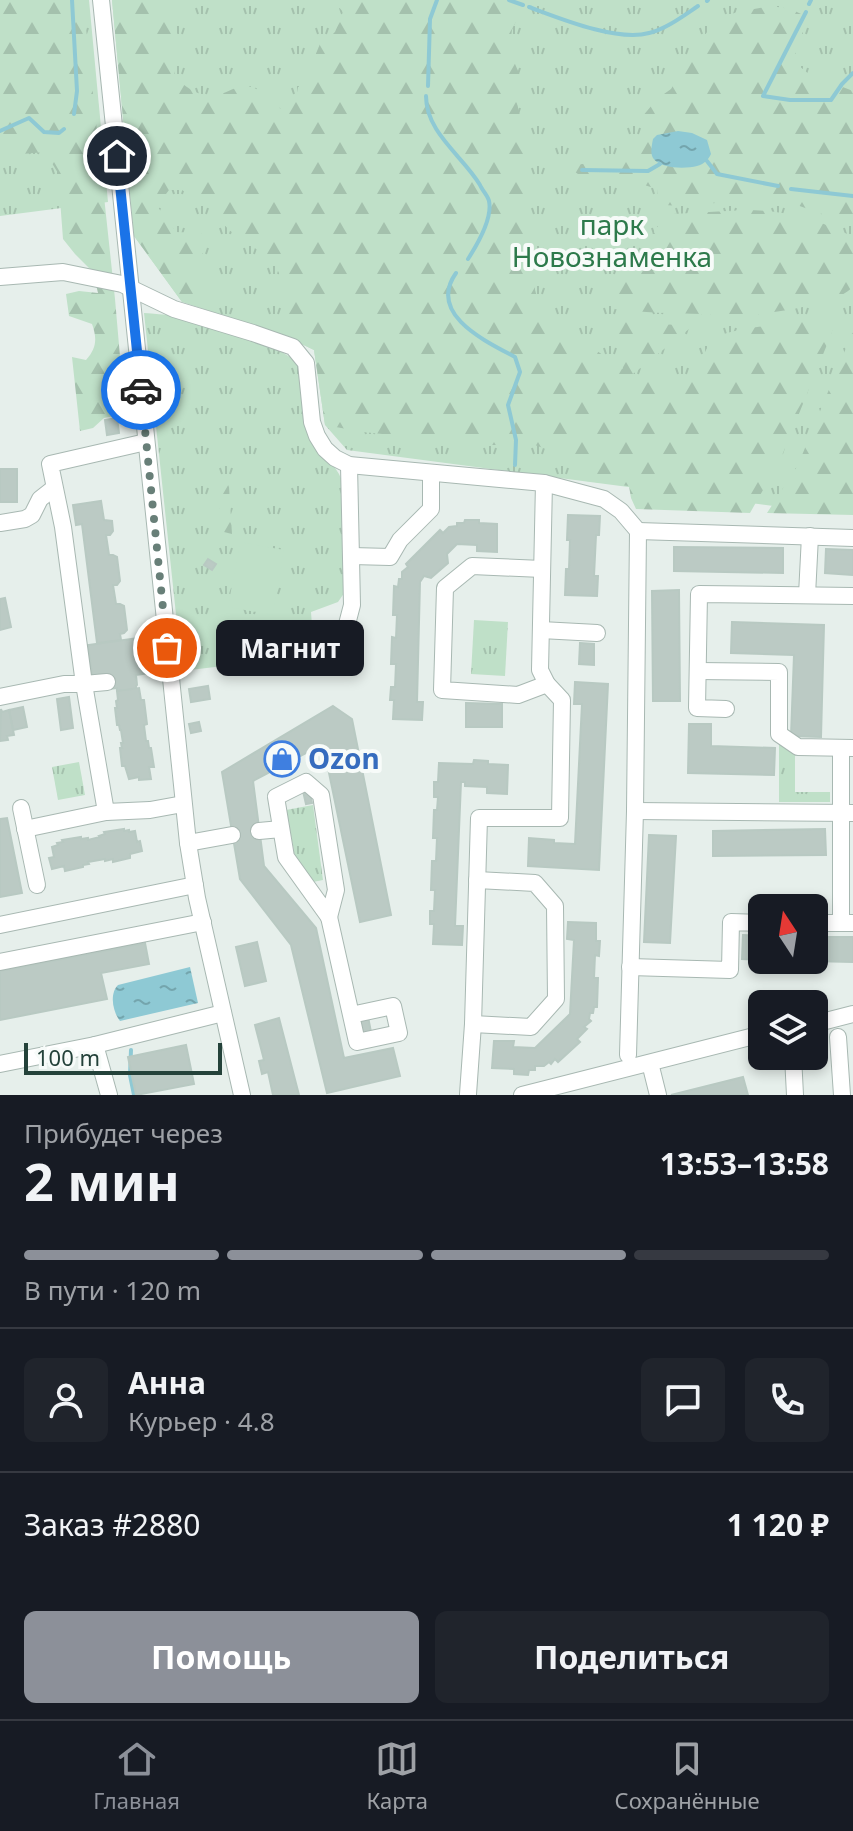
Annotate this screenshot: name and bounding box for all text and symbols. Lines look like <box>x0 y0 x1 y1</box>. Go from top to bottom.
pin <box>83 122 151 190</box>
icon: home <box>95 134 139 178</box>
park label: парк Новознаменка <box>512 205 712 275</box>
courier <box>101 350 181 430</box>
icon: car <box>119 368 163 412</box>
pin <box>133 614 201 682</box>
callout: Магнит <box>215 620 363 676</box>
icon: bag <box>145 626 189 670</box>
text: Магнит <box>240 630 340 666</box>
place label: Ozon <box>308 739 380 777</box>
shop icon: Ozon <box>263 740 301 778</box>
north arrow <box>748 894 828 974</box>
map controls <box>748 894 828 1070</box>
button: layers <box>748 990 828 1070</box>
scale bar <box>24 1039 222 1075</box>
text: 100 m <box>36 1042 100 1072</box>
text: Прибудет через <box>24 1115 223 1151</box>
text: 13:53–13:58 <box>660 1143 829 1184</box>
text: 2 мин <box>24 1145 180 1216</box>
text: В пути · 120 m <box>24 1272 201 1308</box>
button: person <box>24 1358 108 1442</box>
button: chat <box>641 1358 725 1442</box>
button: phone <box>745 1358 829 1442</box>
text: Анна <box>128 1362 206 1403</box>
text: Курьер · 4.8 <box>128 1403 275 1439</box>
text: Заказ #2880 <box>24 1504 200 1545</box>
text: 1 120 ₽ <box>727 1504 829 1545</box>
button: Помощь <box>24 1611 419 1703</box>
button: Поделиться <box>435 1611 829 1703</box>
tab: Главная <box>93 1737 180 1815</box>
tab: Карта <box>367 1737 428 1815</box>
tab: Сохранённые <box>615 1737 760 1815</box>

